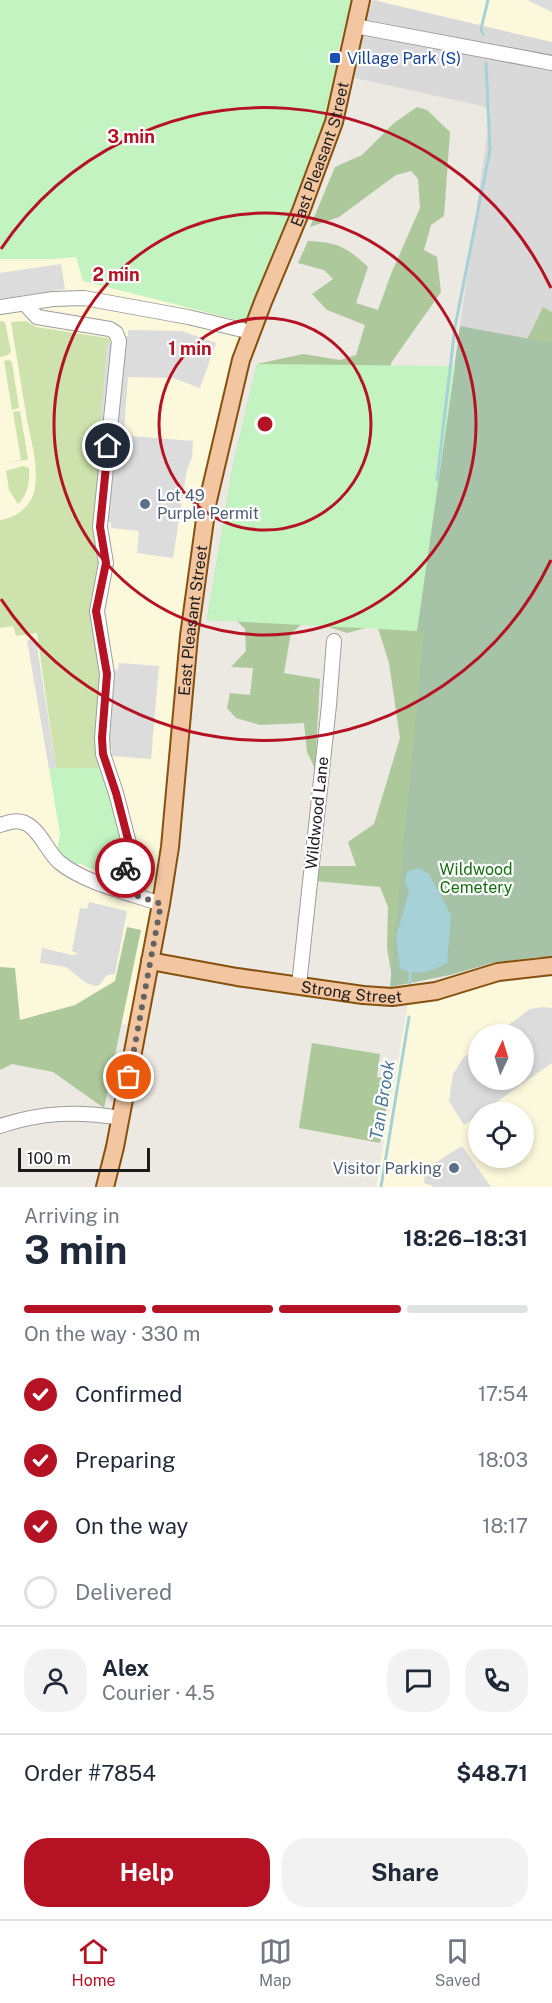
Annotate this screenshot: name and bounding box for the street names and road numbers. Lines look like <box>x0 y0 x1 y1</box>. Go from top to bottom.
street label: East Pleasant Street <box>286 80 352 229</box>
street label: East Pleasant Street <box>174 544 211 697</box>
street label: Wildwood Lane <box>302 756 332 870</box>
street label: Strong Street <box>300 977 403 1007</box>

